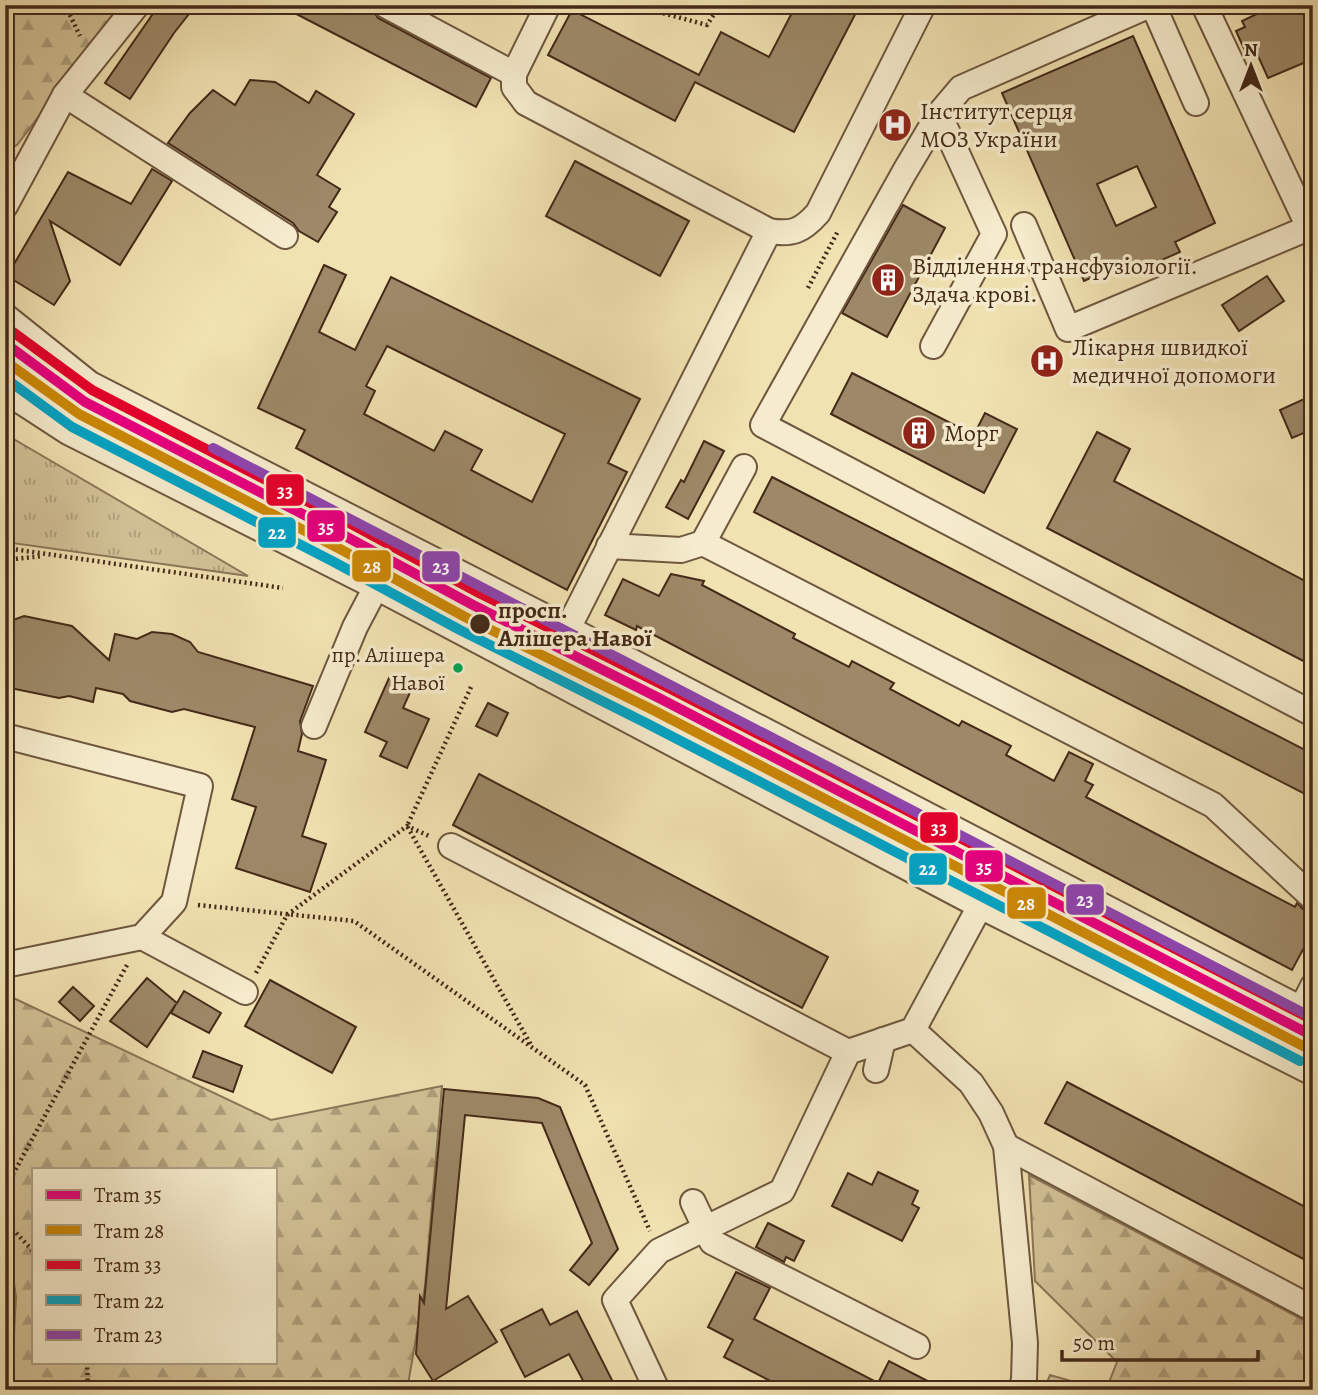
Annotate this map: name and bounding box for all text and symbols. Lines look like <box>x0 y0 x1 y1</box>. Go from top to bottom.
north arrow <box>1216 32 1286 102</box>
text: N <box>1244 37 1258 63</box>
place label: Інститут серця МОЗ України <box>920 95 1073 155</box>
hospital icon: Інститут серця МОЗ України <box>876 106 914 144</box>
place label: Відділення трансфузіології. Здача крові. <box>912 250 1198 310</box>
building icon: Відділення трансфузіології. Здача крові. <box>869 261 907 299</box>
place label: Лікарня швидкої медичної допомоги <box>1072 331 1276 391</box>
hospital icon: Лікарня швидкої медичної допомоги <box>1028 342 1066 380</box>
building icon: Морг <box>900 414 938 452</box>
place label: Морг <box>944 417 999 449</box>
line badge: 33 <box>265 473 305 507</box>
text: 33 <box>277 478 293 504</box>
line badge: 35 <box>306 509 346 543</box>
text: 35 <box>318 514 334 540</box>
line badge: 22 <box>257 516 297 549</box>
text: 22 <box>268 520 286 546</box>
line badge: 28 <box>351 549 392 583</box>
line badge: 23 <box>421 550 461 583</box>
text: 28 <box>363 554 381 580</box>
text: 23 <box>432 554 450 580</box>
place label: просп. Алішера Навої <box>497 594 653 654</box>
marker: просп. Алішера Навої <box>468 612 492 636</box>
place label: пр. Алішера Навої <box>331 640 446 698</box>
marker: пр. Алішера Навої <box>451 661 465 675</box>
line badge: 33 <box>919 811 959 844</box>
text: 33 <box>931 815 947 841</box>
line badge: 35 <box>964 849 1004 883</box>
line badge: 22 <box>908 852 948 886</box>
text: 35 <box>976 854 992 880</box>
text: 22 <box>919 856 937 882</box>
line badge: 23 <box>1065 883 1105 916</box>
line badge: 28 <box>1006 886 1047 920</box>
text: 23 <box>1076 887 1094 913</box>
text: 28 <box>1017 891 1035 917</box>
legend <box>32 1168 276 1364</box>
text: Tram 35 <box>94 1181 162 1209</box>
text: Tram 28 <box>94 1217 164 1245</box>
text: Tram 33 <box>94 1251 162 1279</box>
text: Tram 22 <box>94 1287 164 1315</box>
scale bar <box>1062 1318 1258 1362</box>
text: Tram 23 <box>94 1321 163 1349</box>
text: 50 m <box>1073 1329 1115 1357</box>

